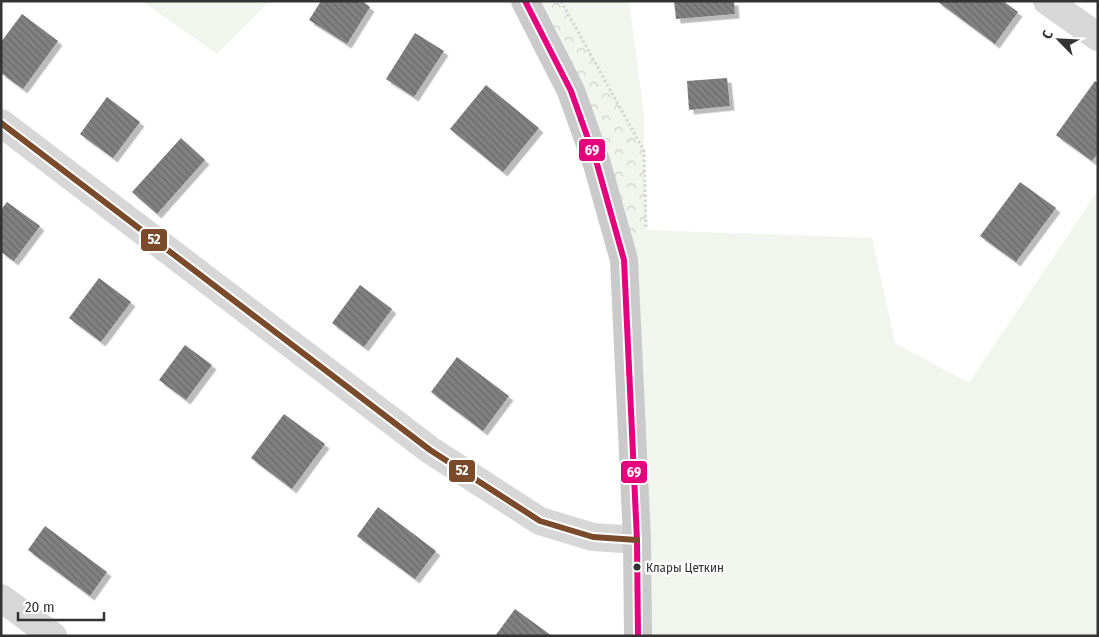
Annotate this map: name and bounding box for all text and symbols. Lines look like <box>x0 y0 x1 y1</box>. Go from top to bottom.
north arrow <box>1034 15 1084 65</box>
text: С <box>1038 28 1057 42</box>
line badge: 69 <box>578 138 606 162</box>
text: 69 <box>585 142 599 159</box>
line badge: 52 <box>140 228 168 252</box>
text: 52 <box>147 231 161 248</box>
line badge: 52 <box>448 459 476 483</box>
line badge: 69 <box>620 460 648 484</box>
text: 52 <box>455 462 469 479</box>
text: 69 <box>627 464 641 481</box>
place label: Клары Цеткин <box>646 560 724 575</box>
marker: Клары Цеткин <box>632 562 642 572</box>
scale bar <box>18 590 104 622</box>
text: 20 m <box>25 598 55 616</box>

